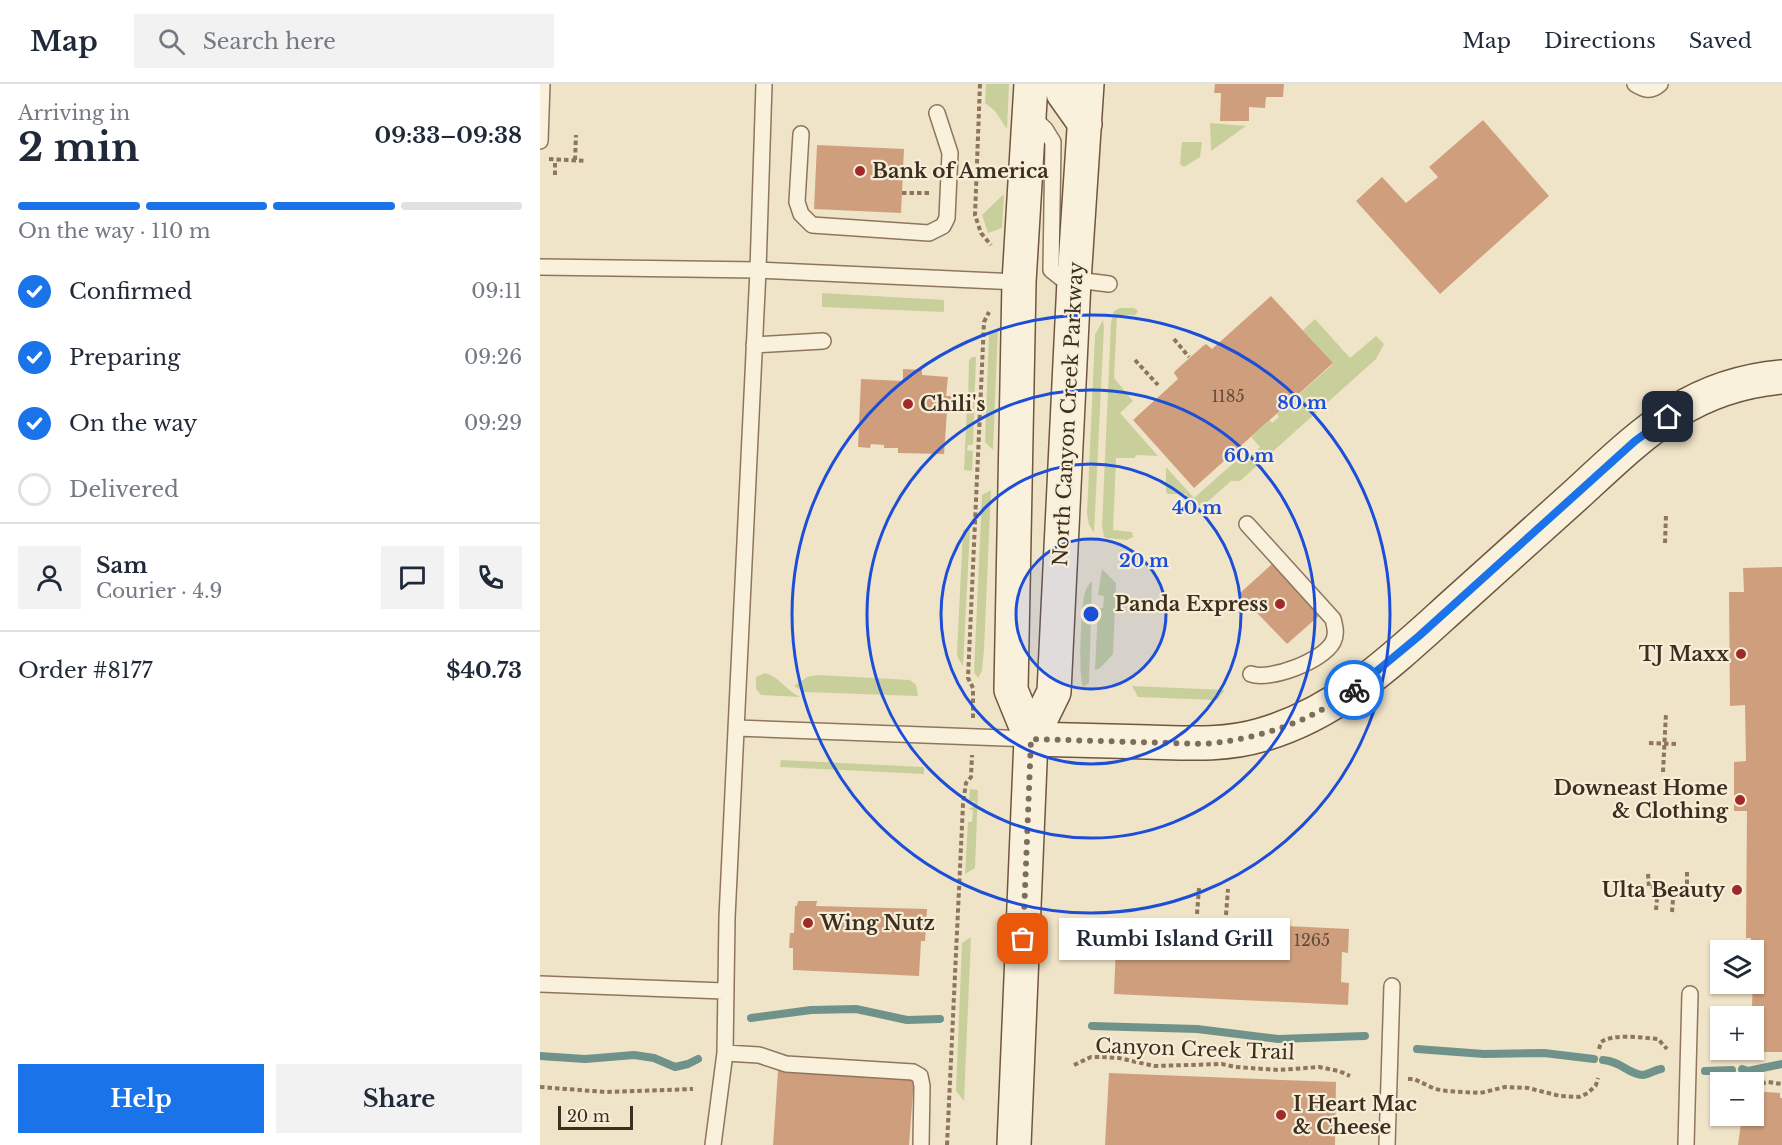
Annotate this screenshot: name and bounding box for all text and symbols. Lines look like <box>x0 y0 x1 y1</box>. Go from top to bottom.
search box <box>134 14 554 68</box>
text: Map <box>30 24 98 59</box>
icon: search <box>155 25 188 58</box>
text: Search here <box>203 28 336 55</box>
text: Map <box>1462 28 1511 54</box>
text: Directions <box>1544 28 1656 54</box>
text: Saved <box>1689 28 1752 54</box>
text: Arriving in <box>18 101 130 125</box>
text: 09:33–09:38 <box>375 122 522 149</box>
text: 2 min <box>18 123 139 172</box>
place label: Bank of America <box>872 159 1049 183</box>
marker: Bank of America <box>853 164 867 178</box>
text: On the way · 110 m <box>18 219 211 243</box>
street label: North Canyon Creek Parkway <box>1048 261 1088 567</box>
icon: check <box>18 275 51 308</box>
text: Confirmed <box>69 278 192 305</box>
text: 09:11 <box>471 279 522 303</box>
icon: check <box>18 341 51 374</box>
text: Preparing <box>69 344 180 371</box>
text: 09:26 <box>464 345 522 369</box>
house number: 1185 <box>1211 386 1245 406</box>
pin <box>1642 391 1693 442</box>
place label: Chili's <box>920 392 986 416</box>
text: 80 m <box>1277 392 1327 414</box>
marker: Chili's <box>901 397 915 411</box>
icon: home <box>1651 400 1684 433</box>
icon: check <box>18 407 51 440</box>
text: On the way <box>69 410 197 437</box>
text: 09:29 <box>464 411 522 435</box>
text: 60 m <box>1224 445 1274 467</box>
text: Delivered <box>69 476 179 503</box>
text: 40 m <box>1172 497 1222 519</box>
button: person <box>18 546 81 609</box>
button: chat <box>381 546 444 609</box>
button: phone <box>459 546 522 609</box>
text: 20 m <box>1119 550 1169 572</box>
text: Sam <box>96 552 148 579</box>
text: Courier · 4.9 <box>96 579 222 603</box>
place label: Panda Express <box>1115 592 1268 616</box>
marker: Panda Express <box>1273 597 1287 611</box>
centre of rings <box>1081 604 1101 624</box>
place label: TJ Maxx <box>1639 642 1729 666</box>
marker: TJ Maxx <box>1734 647 1748 661</box>
text: Order #8177 <box>18 657 153 684</box>
text: $40.73 <box>446 657 522 684</box>
courier <box>1324 660 1384 720</box>
icon: bike <box>1338 674 1371 707</box>
place label: Downeast Home & Clothing <box>1554 776 1729 823</box>
marker: Downeast Home & Clothing <box>1733 793 1747 807</box>
place label: Ulta Beauty <box>1602 878 1726 902</box>
marker: Ulta Beauty <box>1730 883 1744 897</box>
place label: Wing Nutz <box>819 911 935 935</box>
pin <box>997 913 1048 964</box>
marker: Wing Nutz <box>801 916 815 930</box>
callout: Rumbi Island Grill <box>1059 918 1290 960</box>
icon: bag <box>1006 922 1039 955</box>
text: Rumbi Island Grill <box>1076 927 1273 951</box>
house number: 1265 <box>1294 930 1330 950</box>
map controls <box>1710 940 1764 1126</box>
button: layers <box>1710 940 1764 994</box>
button: + <box>1710 1006 1764 1060</box>
street label: Canyon Creek Trail <box>1095 1034 1295 1064</box>
button: Help <box>18 1064 264 1133</box>
button: Share <box>276 1064 522 1133</box>
button: − <box>1710 1072 1764 1126</box>
place label: I Heart Mac & Cheese <box>1293 1092 1417 1139</box>
scale bar <box>558 1103 633 1130</box>
text: 20 m <box>567 1106 610 1126</box>
marker: I Heart Mac & Cheese <box>1274 1108 1288 1122</box>

